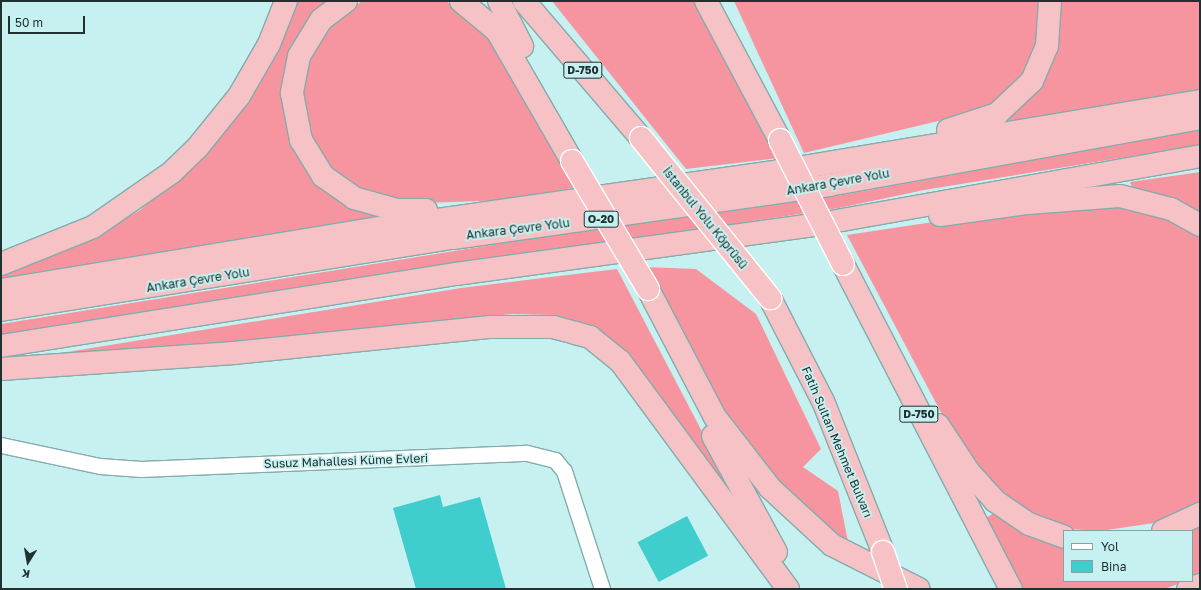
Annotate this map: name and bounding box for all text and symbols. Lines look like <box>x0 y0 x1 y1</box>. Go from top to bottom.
scale bar <box>10 8 87 34</box>
text: 50 m <box>15 15 43 30</box>
road number: D-750 <box>563 61 603 79</box>
street label: İstanbul Yolu Köprüsü <box>660 164 750 272</box>
street label: Ankara Çevre Yolu <box>785 166 891 198</box>
road number: O-20 <box>583 210 619 228</box>
street label: Ankara Çevre Yolu <box>465 215 571 243</box>
street label: Ankara Çevre Yolu <box>145 265 251 295</box>
street label: Fatih Sultan Mehmet Bulvarı <box>799 364 875 520</box>
road number: D-750 <box>899 405 939 423</box>
street label: Susuz Mahallesi Küme Evleri <box>264 451 428 471</box>
legend <box>1063 530 1193 582</box>
text: Yol <box>1101 539 1119 554</box>
north arrow <box>8 542 48 582</box>
text: Bina <box>1101 559 1126 574</box>
text: K <box>20 567 31 581</box>

